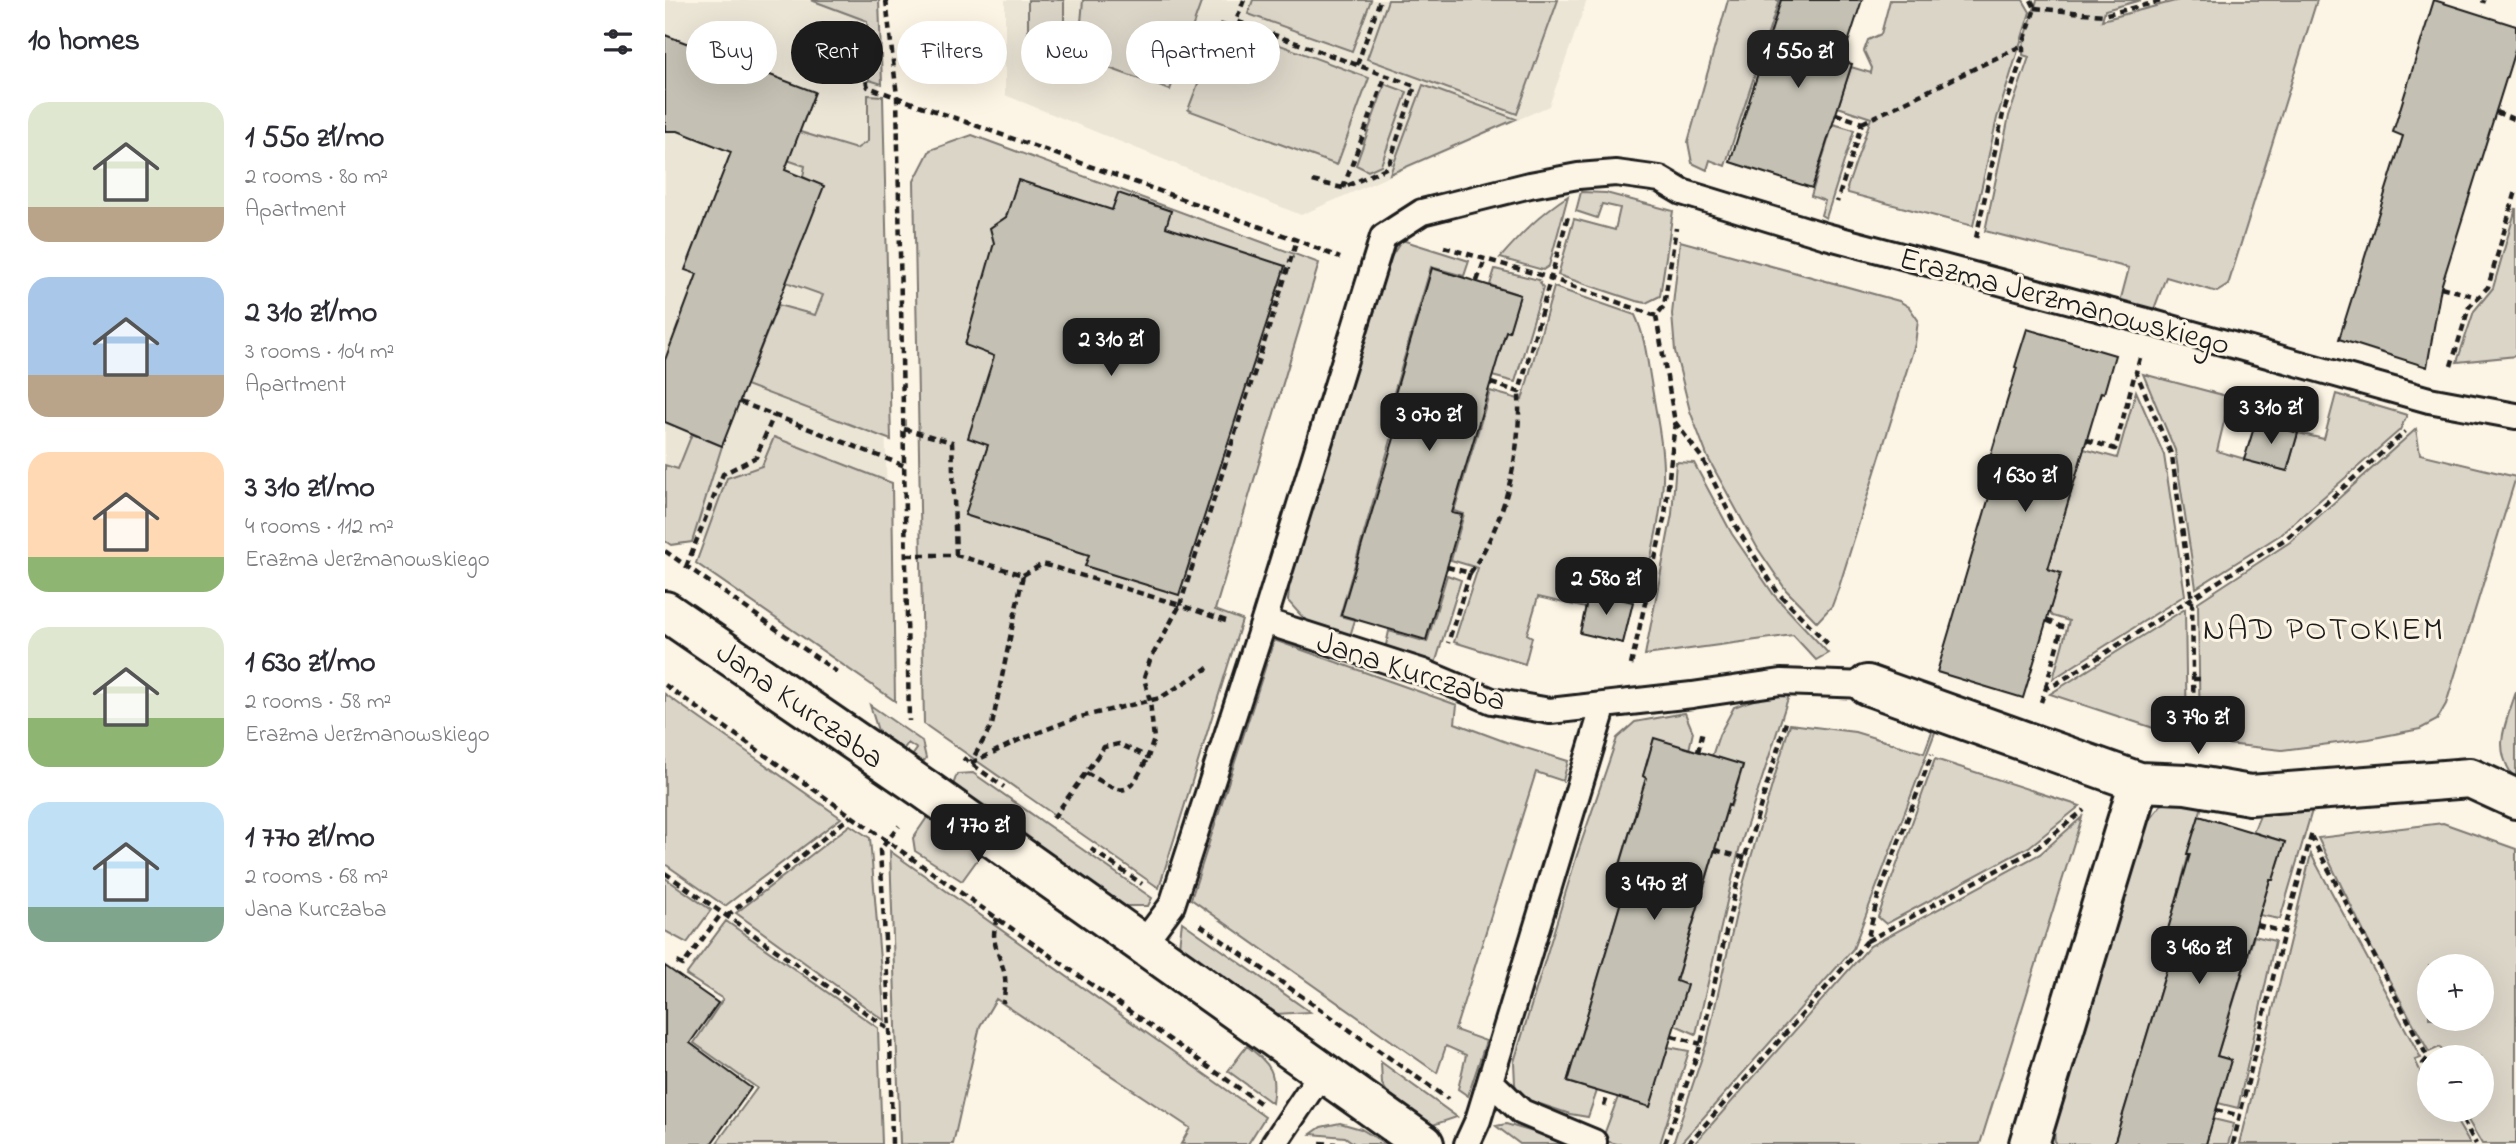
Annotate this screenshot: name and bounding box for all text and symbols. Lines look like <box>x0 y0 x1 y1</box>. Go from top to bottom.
text: 10 homes <box>28 20 140 64</box>
chip: Buy <box>686 21 777 84</box>
chip: Rent <box>791 21 883 84</box>
chip: Filters <box>897 21 1007 84</box>
chip: New <box>1021 21 1112 84</box>
chip: Apartment <box>1126 21 1280 84</box>
icon: filters <box>599 23 637 61</box>
pin: 1 550 zł <box>1726 31 1870 90</box>
text: 1 550 zł <box>1763 36 1833 69</box>
text: 1 550 zł/mo <box>245 117 384 161</box>
icon: home <box>84 130 168 214</box>
text: 2 rooms · 80 m² <box>245 161 388 194</box>
text: Apartment <box>245 194 346 227</box>
street label: Erazma Jerzmanowskiego <box>1894 237 2235 370</box>
text: 2 310 zł/mo <box>245 292 377 336</box>
icon: home <box>84 305 168 389</box>
pin: 2 310 zł <box>1039 318 1183 378</box>
text: 2 310 zł <box>1079 324 1143 357</box>
text: 3 rooms · 104 m² <box>245 336 394 369</box>
text: Apartment <box>245 369 346 402</box>
pin: 3 310 zł <box>2199 386 2343 446</box>
text: 3 310 zł <box>2240 392 2302 425</box>
pin: 3 070 zł <box>1357 393 1501 453</box>
text: 3 070 zł <box>1396 399 1462 432</box>
pin: 1 630 zł <box>1953 454 2097 514</box>
text: 1 630 zł <box>1993 460 2057 493</box>
text: 3 310 zł/mo <box>245 467 375 511</box>
icon: home <box>84 480 168 564</box>
text: 4 rooms · 112 m² <box>245 511 394 544</box>
text: Erazma Jerzmanowskiego <box>245 544 490 577</box>
pin: 2 580 zł <box>1534 558 1678 617</box>
text: 2 580 zł <box>1571 563 1641 596</box>
district label: NAD POTOKIEM <box>2203 607 2445 655</box>
street label: Jana Kurczaba <box>1310 621 1512 726</box>
street label: Jana Kurczaba <box>705 631 893 783</box>
text: 1 630 zł/mo <box>245 642 376 686</box>
icon: home <box>84 655 168 739</box>
text: 2 rooms · 58 m² <box>245 686 391 719</box>
pin: 3 790 zł <box>2126 696 2270 756</box>
text: 3 790 zł <box>2167 702 2229 735</box>
text: Erazma Jerzmanowskiego <box>245 719 490 752</box>
pin: 1 770 zł <box>906 804 1050 864</box>
text: 1 770 zł <box>947 810 1009 843</box>
text: 1 770 zł/mo <box>245 817 375 861</box>
icon: home <box>84 830 168 914</box>
text: 2 rooms · 68 m² <box>245 861 388 894</box>
pin: 3 470 zł <box>1582 862 1726 922</box>
text: 3 470 zł <box>1622 868 1686 901</box>
text: Jana Kurczaba <box>245 894 386 927</box>
pin: 3 480 zł <box>2127 926 2271 986</box>
text: 3 480 zł <box>2167 932 2231 965</box>
map controls <box>2417 954 2494 1122</box>
button: + <box>2417 954 2494 1031</box>
button: − <box>2417 1045 2494 1122</box>

